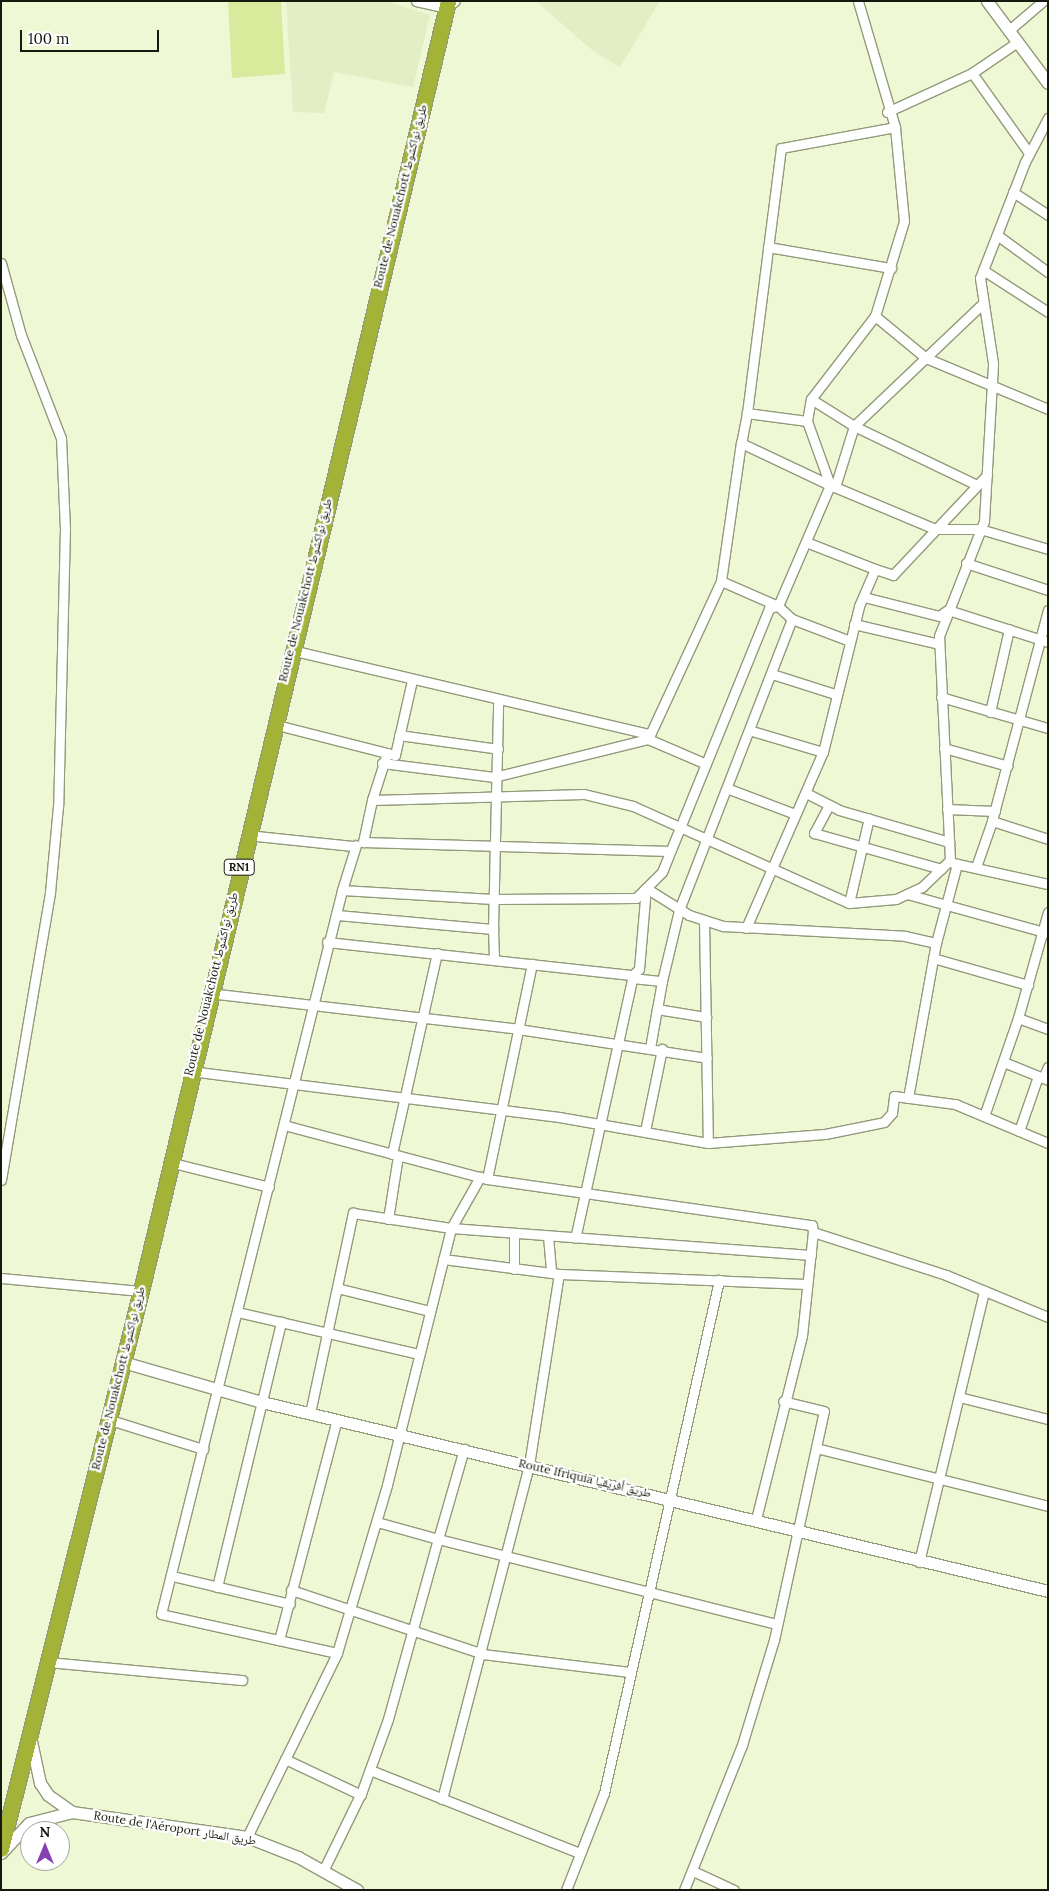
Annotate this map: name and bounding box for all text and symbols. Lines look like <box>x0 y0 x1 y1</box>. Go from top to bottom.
scale bar <box>22 20 161 52</box>
text: 100 m <box>28 29 69 48</box>
street label: Route de Nouakchott طريق نواكشوط <box>370 103 430 289</box>
street label: Route de Nouakchott طريق نواكشوط <box>275 497 335 683</box>
road number: RN1 <box>223 859 255 876</box>
street label: Route de Nouakchott طريق نواكشوط <box>181 891 241 1077</box>
street label: Route de Nouakchott طريق نواكشوط <box>88 1285 148 1471</box>
street label: Route Ifriquia طريق أفريقيا <box>517 1456 653 1500</box>
street label: Route de l'Aéroport طريق المطار <box>93 1808 257 1848</box>
north arrow <box>20 1821 70 1871</box>
text: N <box>40 1823 50 1841</box>

